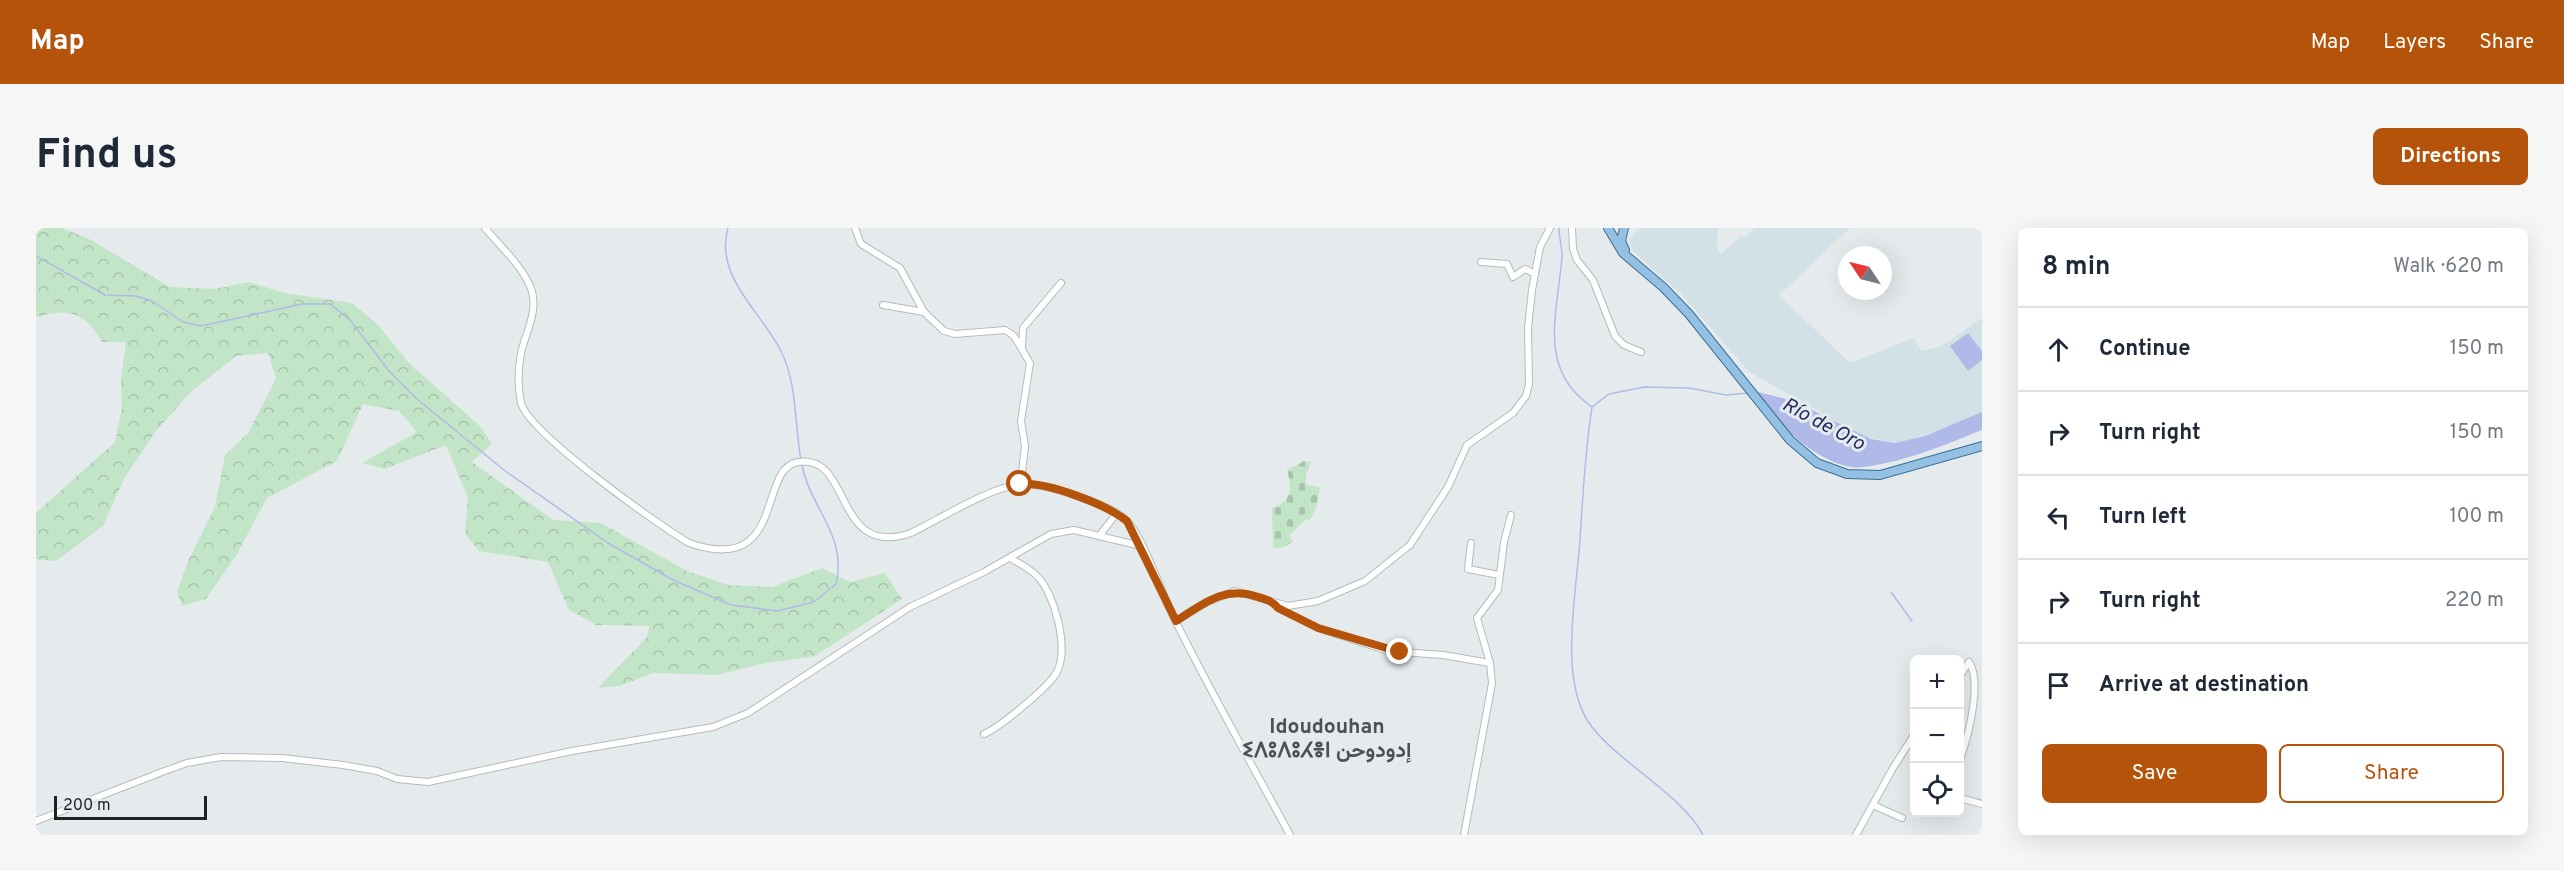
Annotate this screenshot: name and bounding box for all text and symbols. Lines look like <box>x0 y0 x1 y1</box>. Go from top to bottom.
text: Map <box>30 24 85 60</box>
text: Map <box>2311 29 2350 56</box>
text: Layers <box>2383 29 2446 56</box>
text: Share <box>2479 29 2534 56</box>
button: Directions <box>2373 128 2528 185</box>
text: Find us <box>36 130 177 183</box>
north arrow <box>1838 246 1892 300</box>
text: 8 min <box>2042 251 2110 284</box>
text: Walk · 620 m <box>2393 254 2504 280</box>
icon: ahead <box>2042 333 2075 366</box>
text: Continue <box>2099 336 2190 363</box>
text: 150 m <box>2450 336 2504 362</box>
water label: Río de Oro <box>1777 392 1869 458</box>
icon: right <box>2042 417 2075 450</box>
text: Turn right <box>2099 420 2201 447</box>
text: 150 m <box>2450 420 2504 446</box>
route start <box>1006 470 1032 496</box>
icon: left <box>2042 501 2075 534</box>
text: Turn left <box>2099 504 2187 531</box>
text: 100 m <box>2449 504 2504 530</box>
icon: right <box>2042 585 2075 618</box>
text: Turn right <box>2099 588 2201 615</box>
text: 220 m <box>2445 588 2504 614</box>
route end <box>1386 638 1412 664</box>
map controls <box>1910 655 1964 817</box>
button: + <box>1910 655 1964 709</box>
icon: arrive <box>2042 669 2075 702</box>
text: Arrive at destination <box>2099 672 2309 699</box>
button: − <box>1910 709 1964 763</box>
district label: Idoudouhan ⵉⴷⵓⴷⵓⵃⴻⵏ إدودوحن <box>1243 714 1411 765</box>
button: Save <box>2042 744 2267 803</box>
button: Share <box>2279 744 2504 803</box>
button: locate <box>1910 763 1964 817</box>
scale bar <box>54 793 207 820</box>
text: 200 m <box>63 796 111 816</box>

